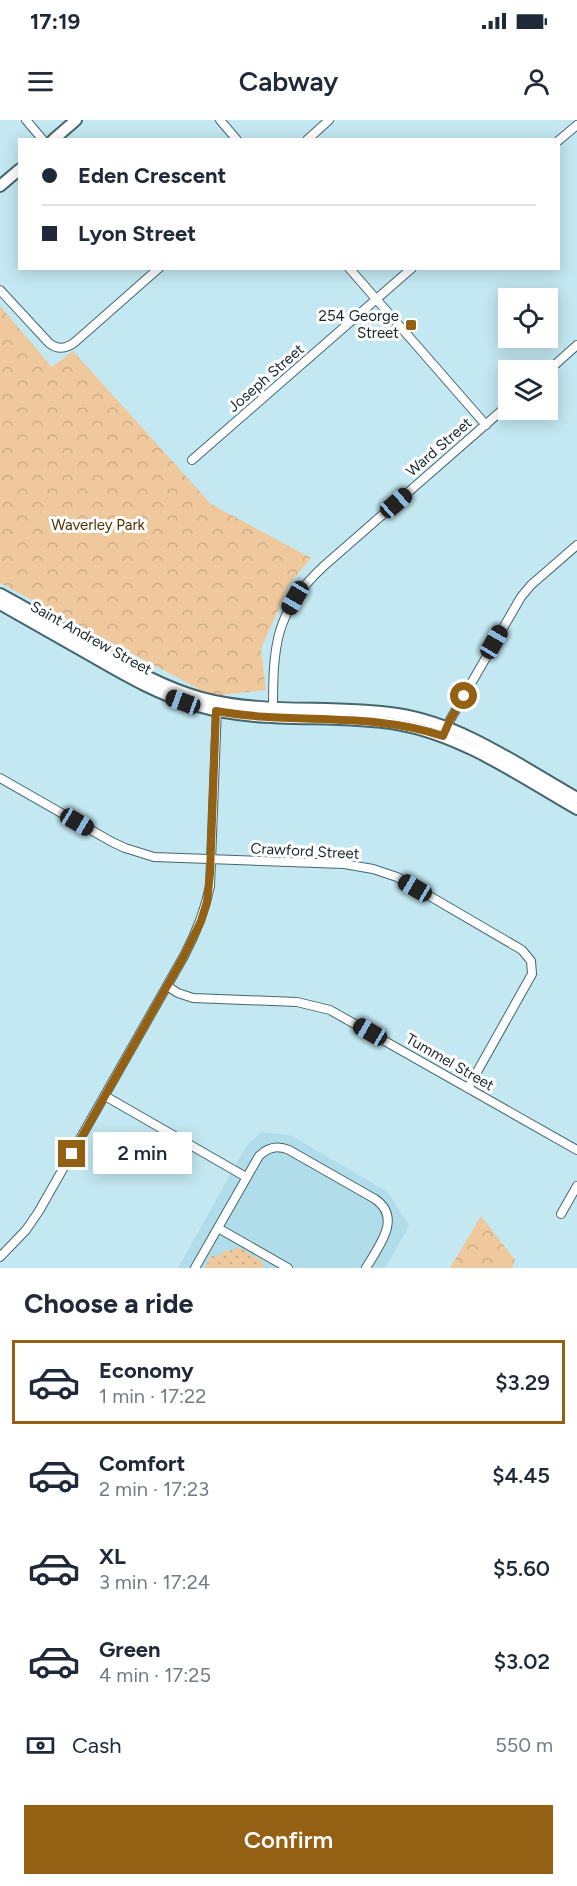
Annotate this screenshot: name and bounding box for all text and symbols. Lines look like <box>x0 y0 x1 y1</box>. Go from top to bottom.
text: 17:19 <box>30 8 80 35</box>
icon: menu <box>24 65 57 98</box>
text: Cabway <box>239 65 338 98</box>
icon: person <box>520 65 553 98</box>
text: Eden Crescent <box>78 162 226 189</box>
text: Lyon Street <box>78 220 196 247</box>
map controls <box>498 288 558 420</box>
button: locate <box>498 288 558 348</box>
place label: 254 George Street <box>319 307 399 342</box>
marker: 254 George Street <box>404 318 418 332</box>
street label: Joseph Street <box>224 340 308 416</box>
button: layers <box>498 360 558 420</box>
street label: Ward Street <box>403 413 476 480</box>
car <box>377 484 415 522</box>
park label: Waverley Park <box>51 516 146 534</box>
car <box>278 578 312 618</box>
street label: Saint Andrew Street <box>27 597 155 679</box>
car <box>477 622 511 662</box>
route start <box>450 682 477 709</box>
car <box>163 687 203 717</box>
car <box>57 805 97 839</box>
street label: Crawford Street <box>250 839 360 863</box>
car <box>395 871 435 905</box>
car <box>350 1015 390 1049</box>
street label: Tummel Street <box>403 1030 498 1095</box>
callout: 2 min <box>93 1133 192 1175</box>
route end <box>58 1140 85 1167</box>
text: 2 min <box>118 1141 167 1165</box>
text: Choose a ride <box>24 1287 193 1320</box>
icon: car <box>27 1355 81 1409</box>
text: Economy <box>99 1357 194 1384</box>
text: $3.29 <box>495 1369 550 1396</box>
text: 1 min · 17:22 <box>99 1384 206 1408</box>
icon: car <box>27 1448 81 1502</box>
text: Comfort <box>99 1450 185 1477</box>
text: $4.45 <box>492 1462 550 1489</box>
text: 2 min · 17:23 <box>99 1477 209 1501</box>
icon: car <box>27 1541 81 1595</box>
text: XL <box>99 1543 126 1570</box>
text: $5.60 <box>493 1555 550 1582</box>
text: 3 min · 17:24 <box>99 1570 210 1594</box>
icon: car <box>27 1634 81 1688</box>
text: Green <box>99 1636 161 1663</box>
text: $3.02 <box>494 1648 550 1675</box>
text: 4 min · 17:25 <box>99 1663 211 1687</box>
icon: cash <box>24 1729 57 1762</box>
text: Cash <box>72 1732 122 1759</box>
text: 550 m <box>495 1733 553 1757</box>
button: Confirm <box>24 1805 553 1874</box>

